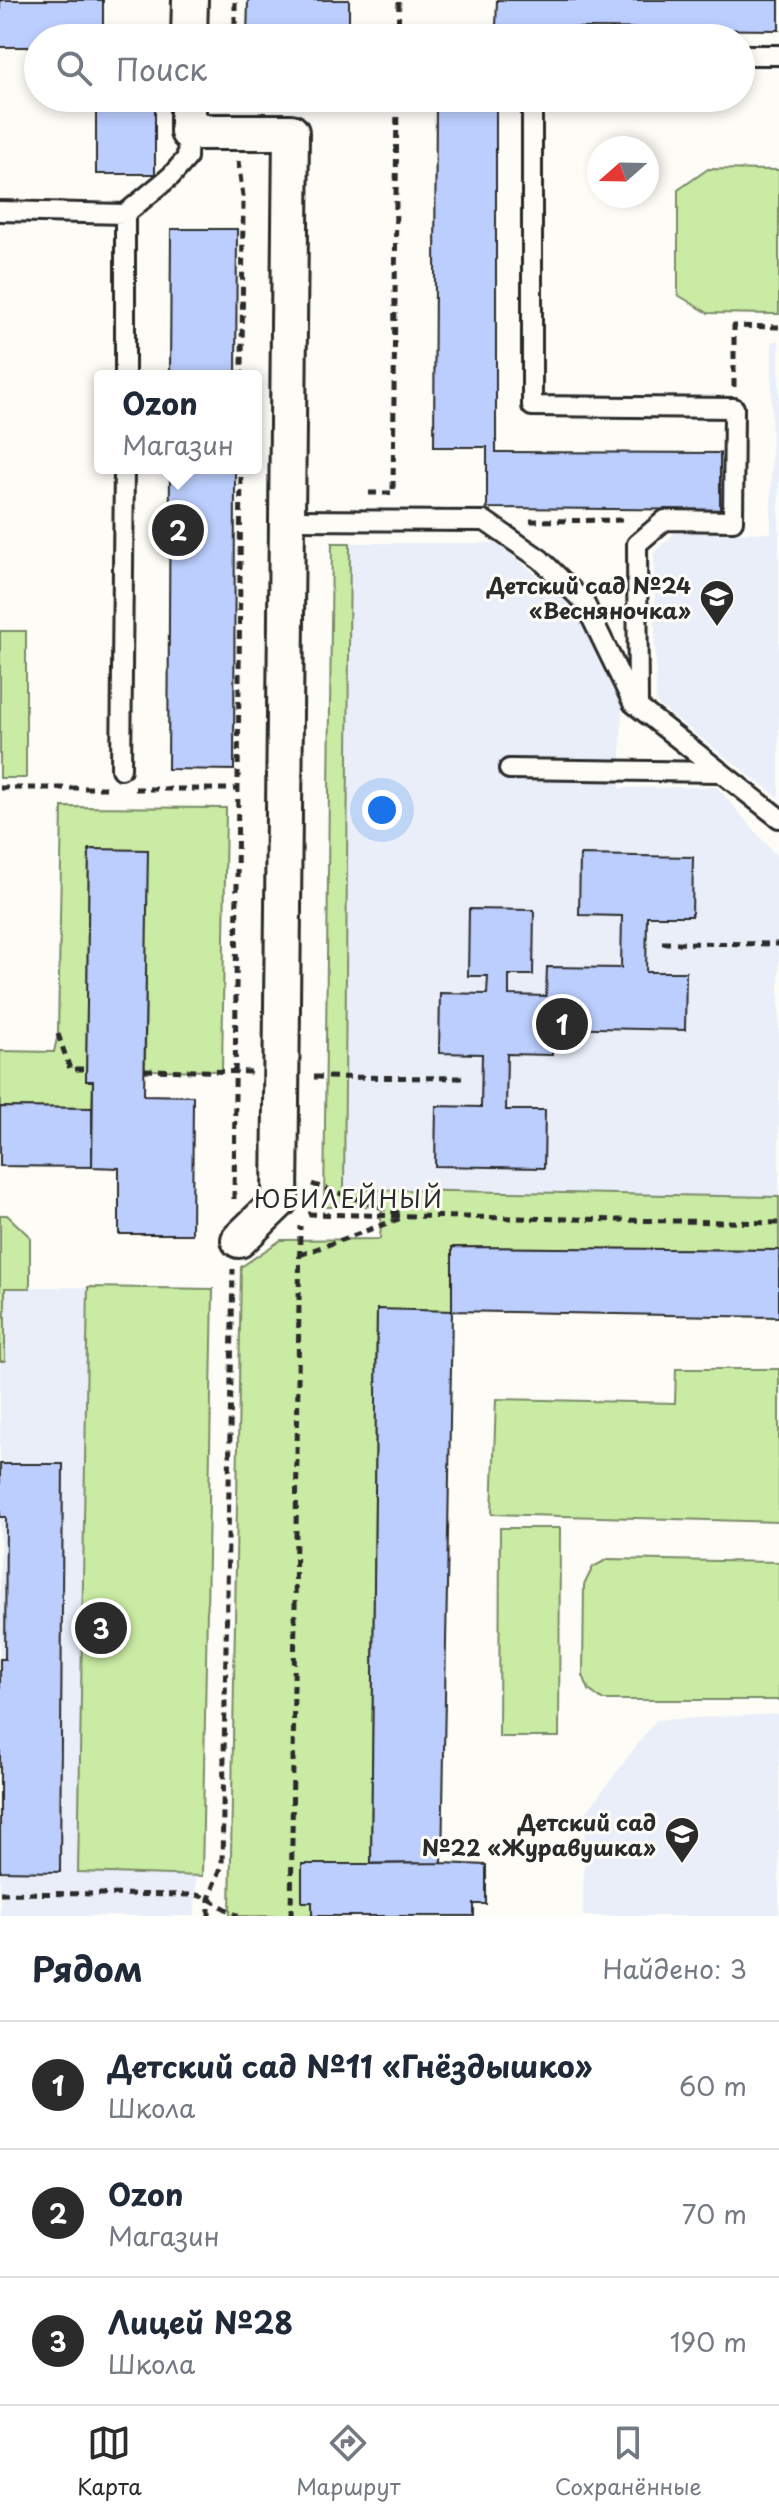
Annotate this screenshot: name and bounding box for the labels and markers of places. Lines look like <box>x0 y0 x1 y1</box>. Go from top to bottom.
pin: 2 <box>152 500 204 560</box>
place label: Детский сад №24 «Весняночка» <box>486 568 691 626</box>
school or university icon: Детский сад №24 «Весняночка» <box>698 578 736 628</box>
pin: 1 <box>536 994 588 1054</box>
pin: 3 <box>75 1598 127 1658</box>
place label: Детский сад №22 «Журавушка» <box>422 1805 656 1863</box>
school or university icon: Детский сад №22 «Журавушка» <box>663 1815 701 1865</box>

